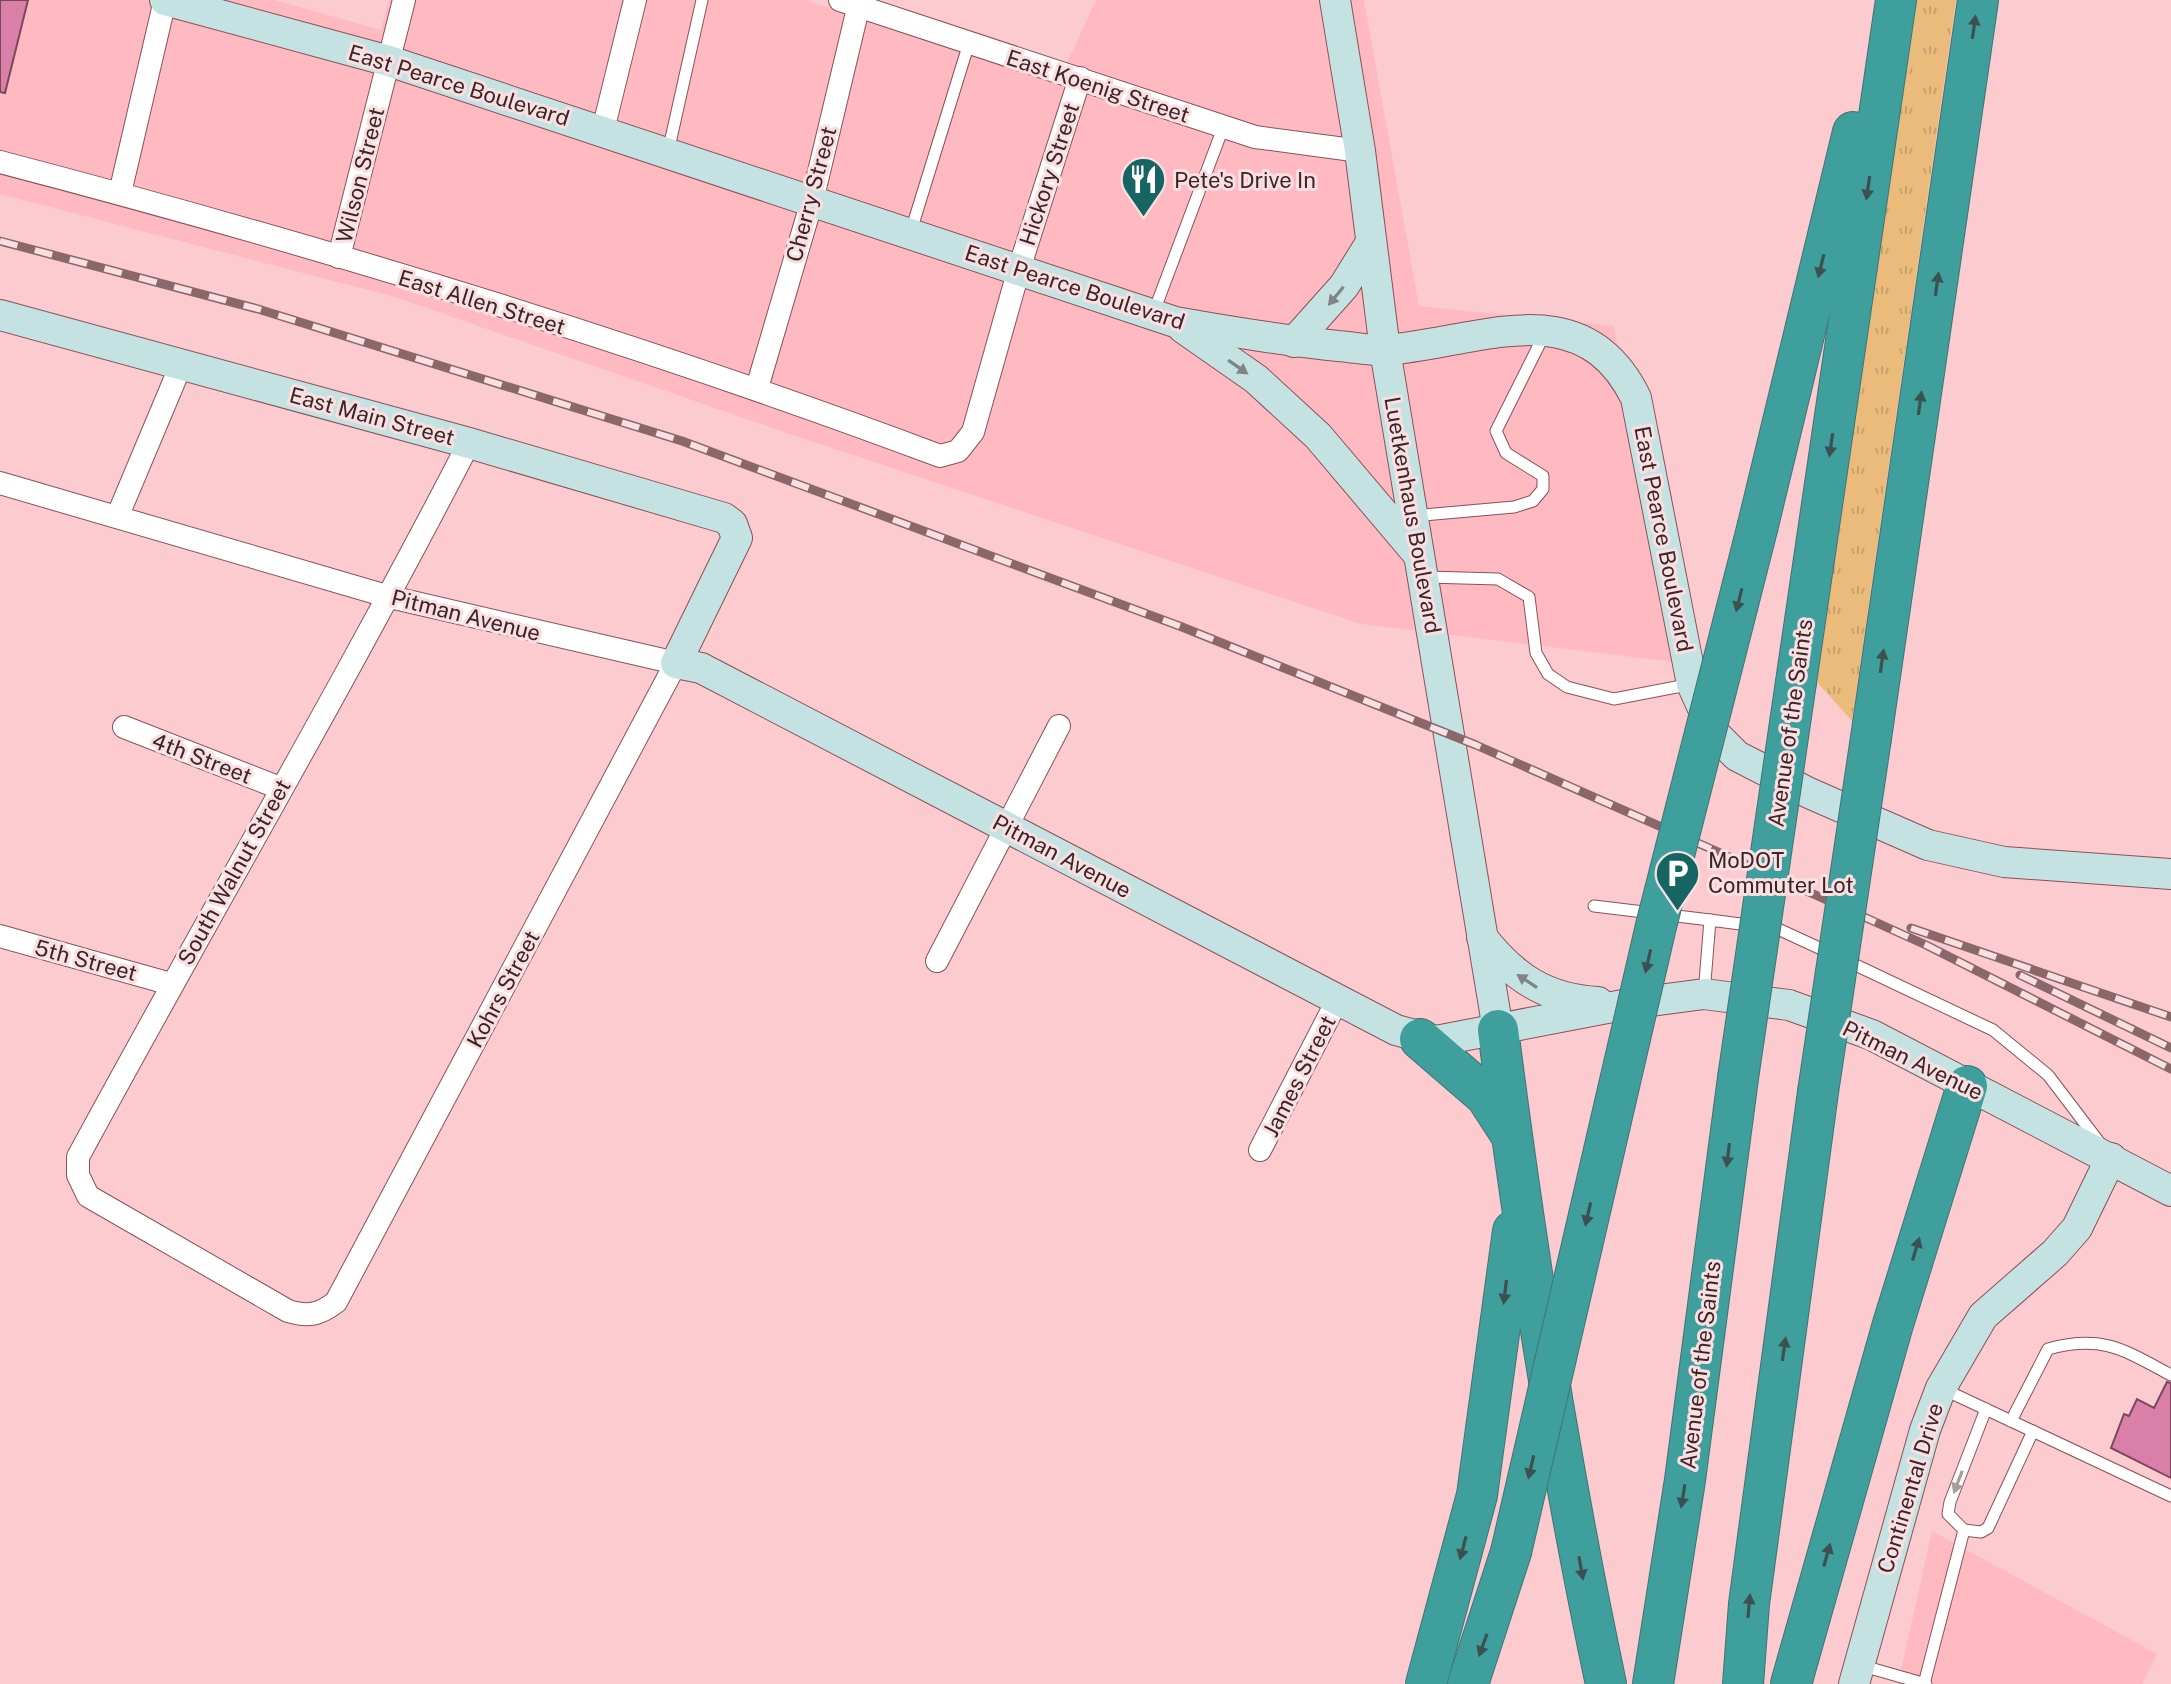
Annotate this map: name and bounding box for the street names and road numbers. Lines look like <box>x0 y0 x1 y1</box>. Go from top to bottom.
street label: East Pearce Boulevard <box>345 39 573 131</box>
street label: East Koenig Street <box>1003 44 1193 128</box>
street label: Hickory Street <box>1014 99 1084 249</box>
street label: Wilson Street <box>331 105 389 245</box>
street label: Cherry Street <box>780 123 842 265</box>
street label: East Pearce Boulevard <box>962 239 1188 335</box>
street label: East Allen Street <box>395 264 569 340</box>
street label: East Main Street <box>287 381 457 451</box>
street label: Luetkenhaus Boulevard <box>1379 395 1447 635</box>
street label: East Pearce Boulevard <box>1629 424 1699 654</box>
street label: Pitman Avenue <box>389 584 543 646</box>
street label: Avenue of the Saints <box>1763 617 1817 829</box>
street label: 4th Street <box>148 727 256 789</box>
street label: South Walnut Street <box>172 775 296 969</box>
street label: Pitman Avenue <box>988 809 1136 903</box>
street label: Kohrs Street <box>461 926 545 1052</box>
street label: 5th Street <box>32 934 140 986</box>
street label: James Street <box>1257 1011 1341 1141</box>
street label: Pitman Avenue <box>1839 1015 1987 1105</box>
street label: Avenue of the Saints <box>1674 1259 1726 1471</box>
street label: Continental Drive <box>1872 1400 1948 1576</box>

